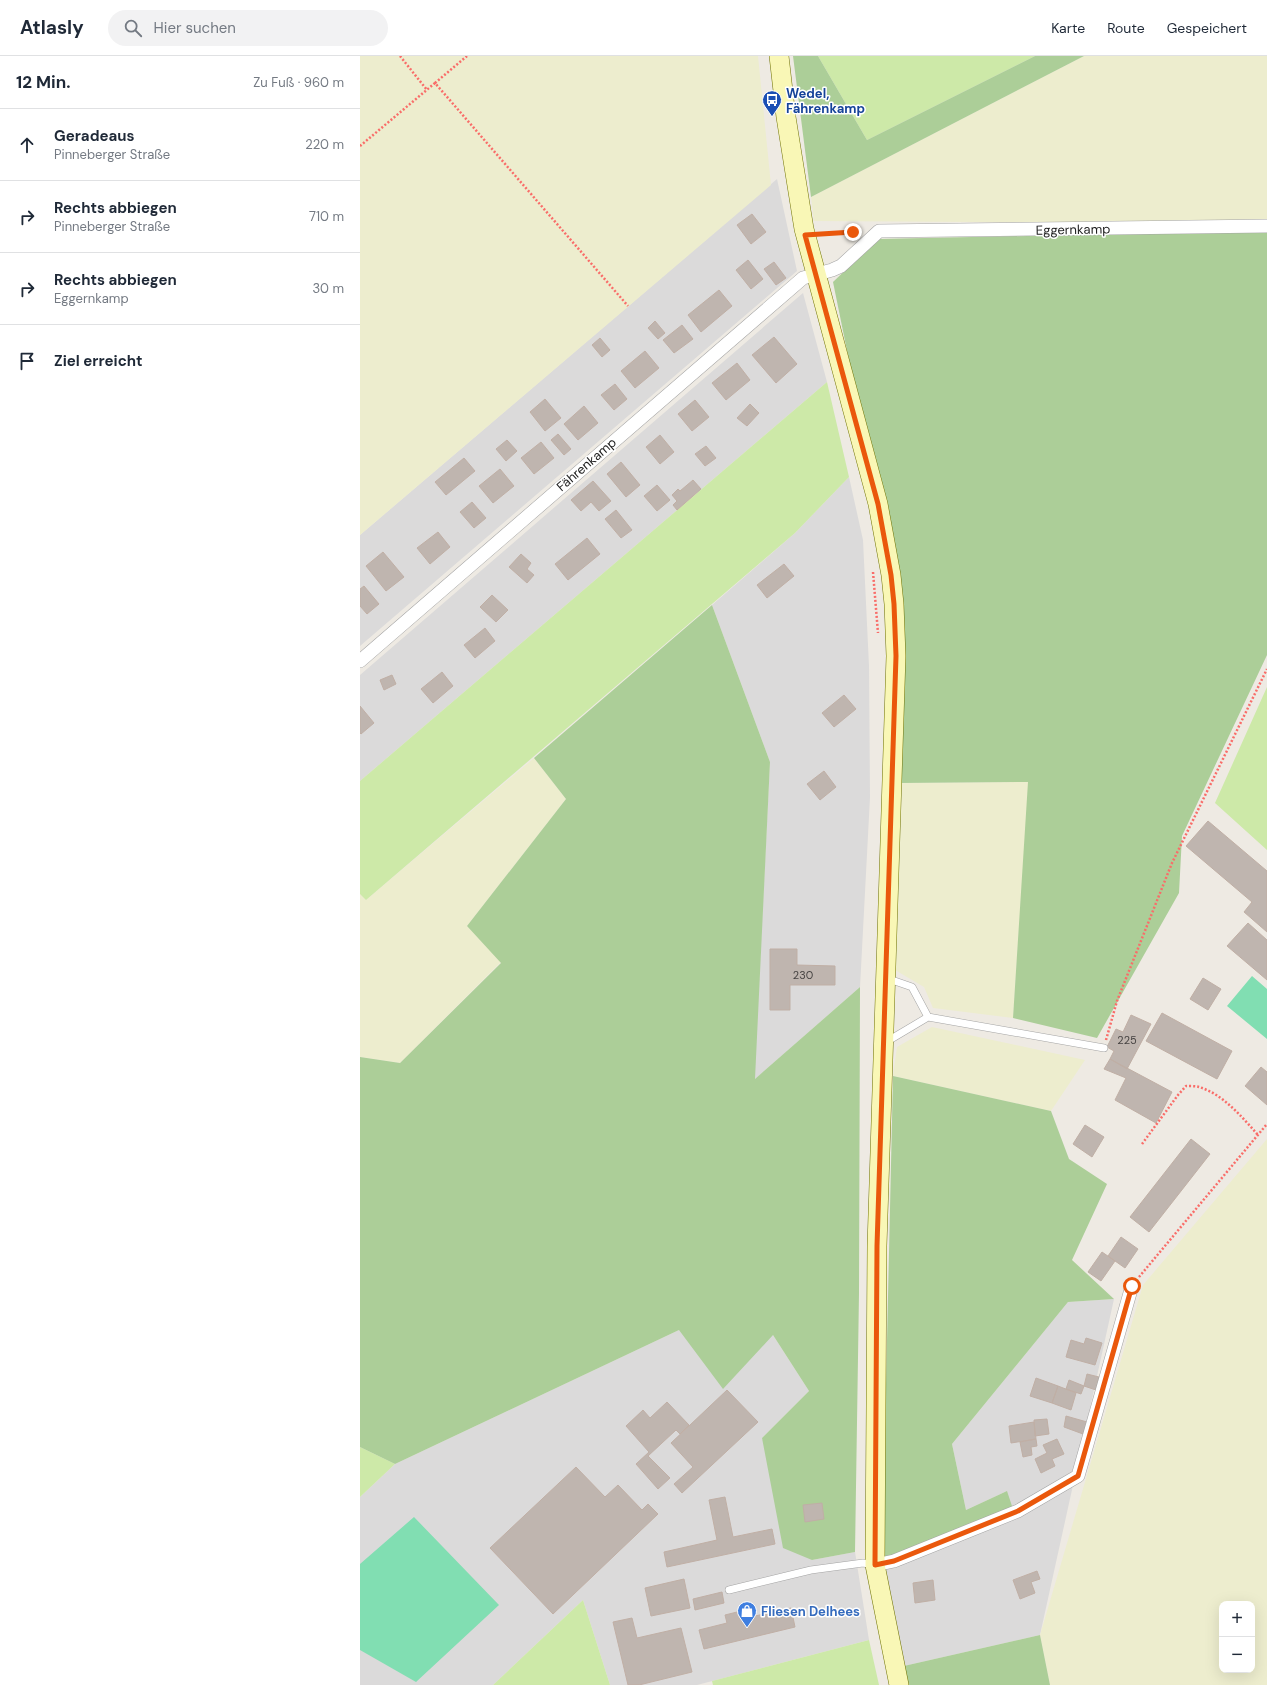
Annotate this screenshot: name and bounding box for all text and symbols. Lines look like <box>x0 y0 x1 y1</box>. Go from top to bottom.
search box <box>108 10 388 46</box>
text: Atlasly <box>20 15 84 40</box>
icon: search <box>122 17 144 39</box>
text: Hier suchen <box>154 18 236 38</box>
text: Karte <box>1051 19 1085 37</box>
text: Route <box>1107 19 1145 37</box>
text: Gespeichert <box>1167 19 1247 37</box>
text: 12 Min. <box>16 71 71 93</box>
text: Zu Fuß · 960 m <box>253 74 344 91</box>
place label: Wedel, Fährenkamp <box>786 85 865 117</box>
bus stop icon: Wedel, Fährenkamp <box>761 89 783 117</box>
text: Geradeaus <box>54 126 135 146</box>
icon: ahead <box>16 134 38 156</box>
text: 220 m <box>305 136 344 153</box>
text: Pinneberger Straße <box>54 146 170 163</box>
text: Rechts abbiegen <box>54 198 177 218</box>
icon: right <box>16 206 38 228</box>
text: 710 m <box>309 208 344 225</box>
text: Pinneberger Straße <box>54 218 170 235</box>
street label: Eggernkamp <box>1036 220 1110 239</box>
route end <box>844 223 862 241</box>
text: Rechts abbiegen <box>54 270 177 290</box>
icon: right <box>16 278 38 300</box>
text: 30 m <box>312 280 344 297</box>
text: Eggernkamp <box>54 290 129 307</box>
icon: arrive <box>16 350 38 372</box>
text: Ziel erreicht <box>54 351 143 371</box>
street label: Fährenkamp <box>553 434 620 495</box>
house number: 230 <box>793 968 813 982</box>
house number: 225 <box>1117 1033 1137 1047</box>
route start <box>1123 1277 1141 1295</box>
shop icon: Fliesen Delhees <box>736 1600 758 1628</box>
map controls <box>1219 1601 1255 1673</box>
button: + <box>1219 1601 1255 1637</box>
place label: Fliesen Delhees <box>761 1603 860 1620</box>
button: − <box>1219 1637 1255 1673</box>

